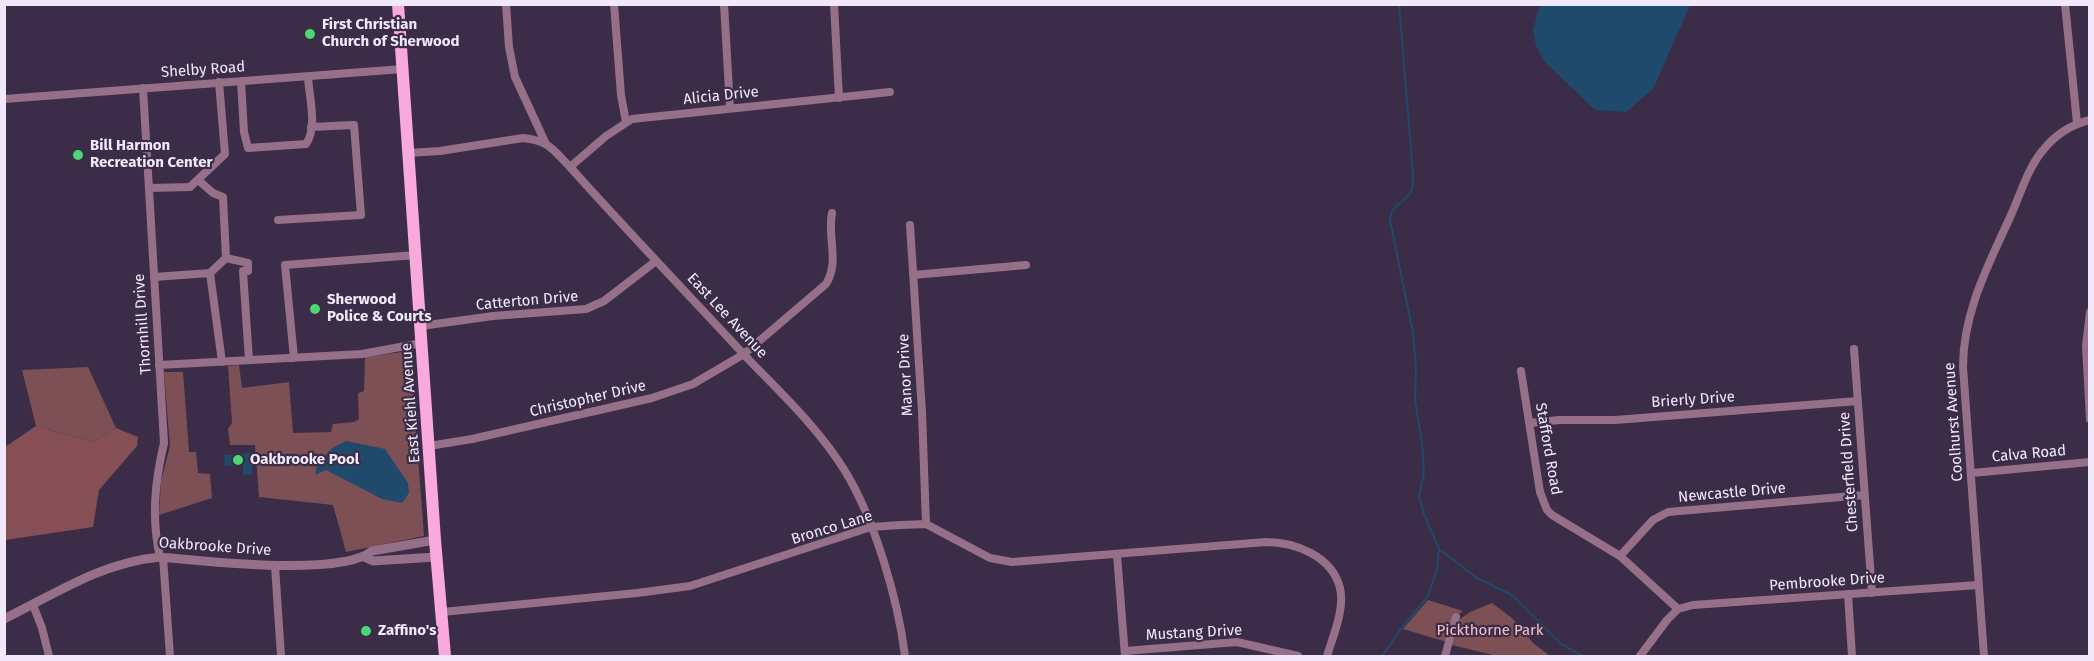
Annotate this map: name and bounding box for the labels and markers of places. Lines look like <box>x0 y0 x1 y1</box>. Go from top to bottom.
place label: First Christian Church of Sherwood <box>322 16 460 51</box>
marker: First Christian Church of Sherwood <box>303 27 317 41</box>
place label: Bill Harmon Recreation Center <box>90 137 212 172</box>
marker: Bill Harmon Recreation Center <box>71 148 85 162</box>
place label: Sherwood Police & Courts <box>327 291 431 326</box>
marker: Sherwood Police & Courts <box>308 302 322 316</box>
place label: Oakbrooke Pool <box>250 451 359 469</box>
marker: Oakbrooke Pool <box>231 453 245 467</box>
place label: Zaffino's <box>378 622 436 640</box>
marker: Zaffino's <box>359 624 373 638</box>

